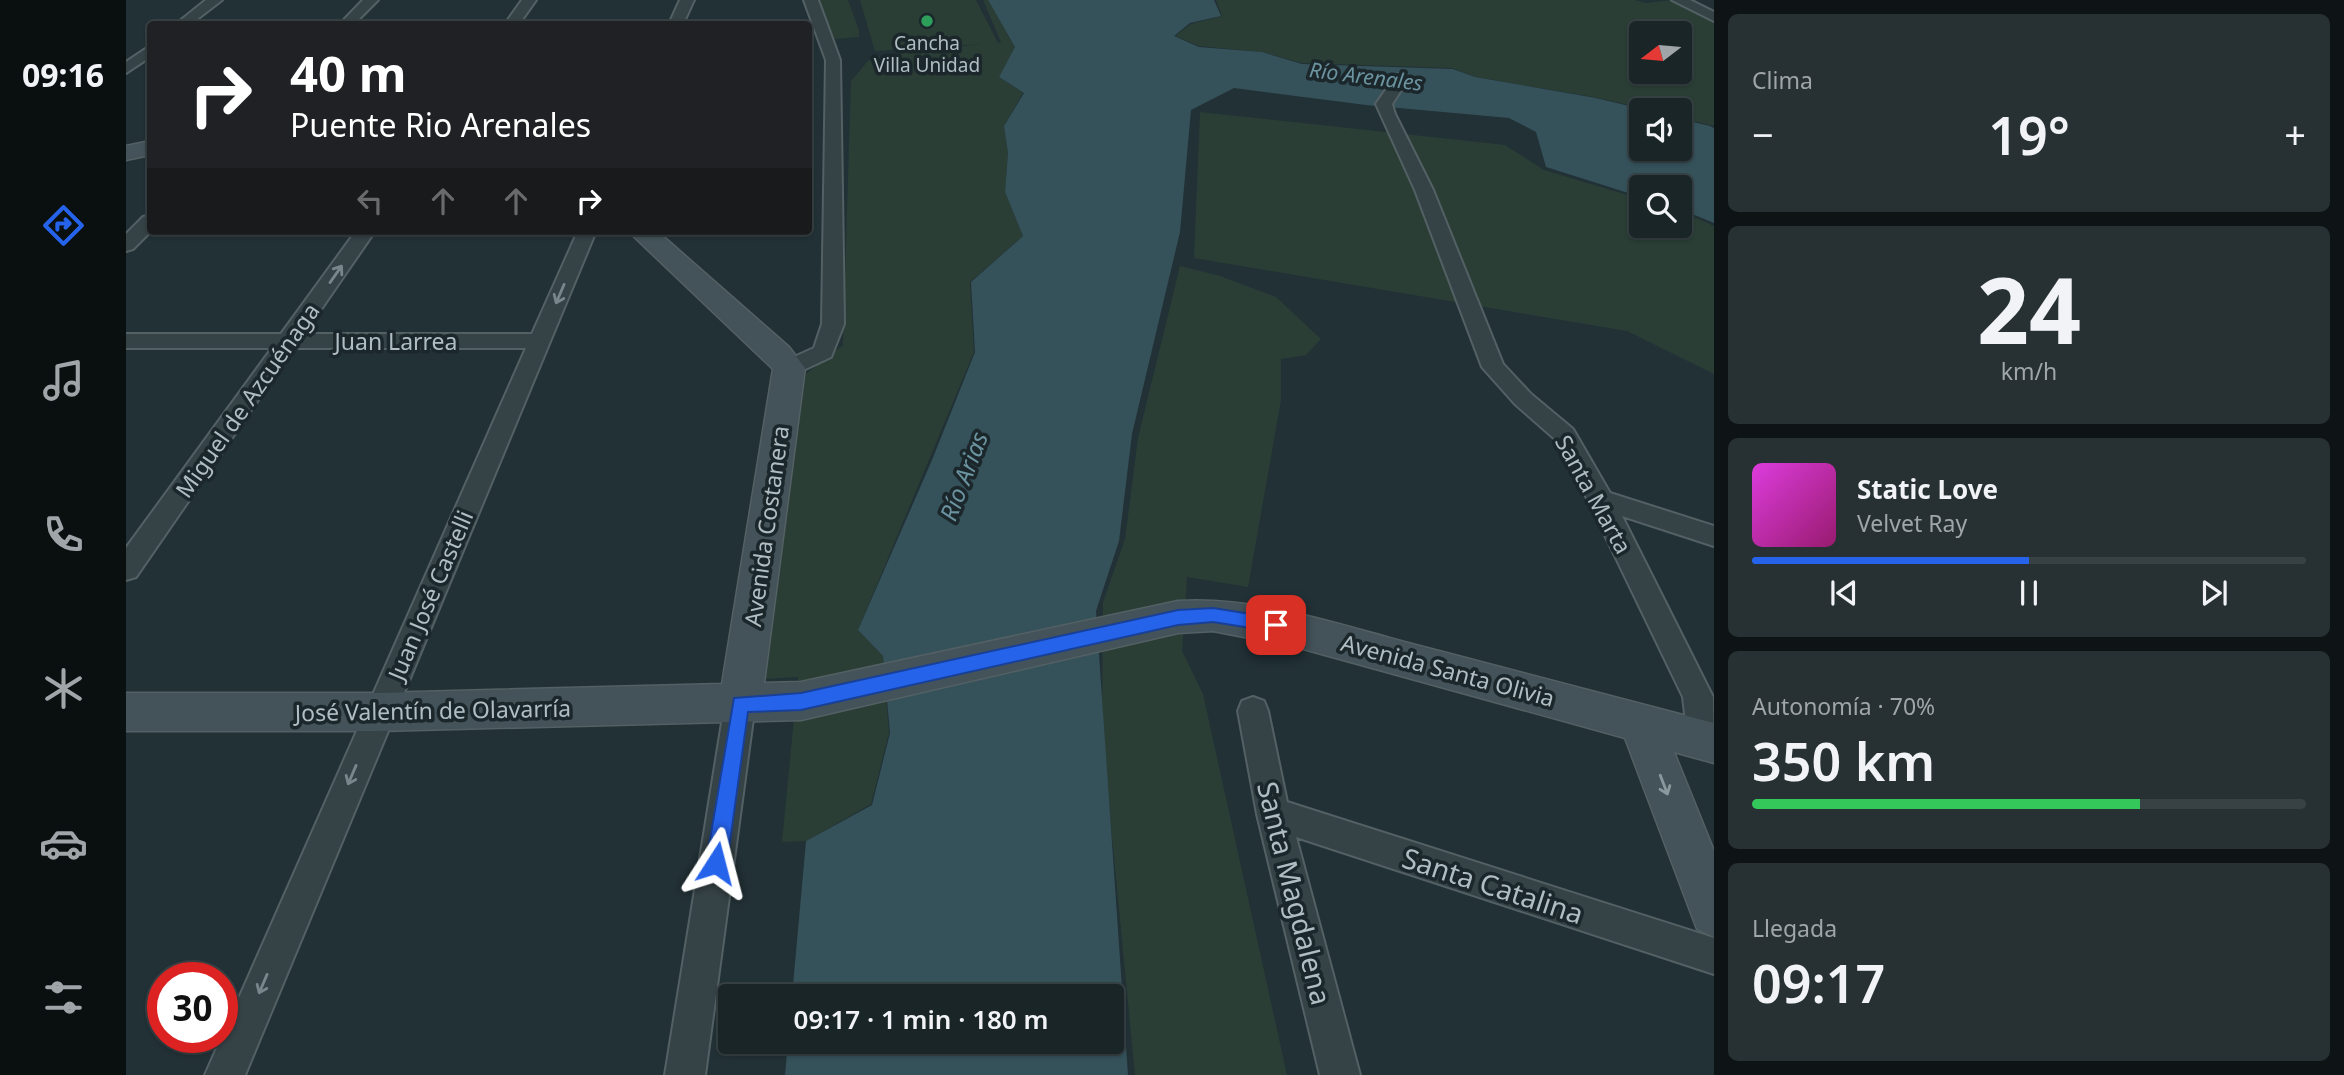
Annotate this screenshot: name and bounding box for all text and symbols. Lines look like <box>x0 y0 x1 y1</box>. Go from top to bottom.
marker: Cancha Villa Unidad <box>919 13 935 29</box>
north arrow <box>1629 21 1692 84</box>
map controls <box>1629 21 1692 238</box>
place label: Cancha Villa Unidad <box>874 30 980 78</box>
text: 40 m <box>290 40 407 106</box>
icon: right <box>175 49 266 140</box>
text: 09:16 <box>22 53 104 96</box>
water label: Río Arenales <box>1308 55 1424 97</box>
text: Clima <box>1752 64 1813 96</box>
button: sound <box>1629 98 1692 161</box>
text: 19° <box>1988 99 2070 170</box>
text: Puente Rio Arenales <box>290 103 591 146</box>
text: − <box>1752 108 1774 160</box>
text: + <box>2284 108 2306 160</box>
button: search <box>1629 175 1692 238</box>
icon: left <box>351 182 389 220</box>
icon: ahead <box>424 182 462 220</box>
icon: ahead <box>497 182 535 220</box>
icon: right <box>570 182 608 220</box>
icon: directions <box>39 201 88 250</box>
text: 24 <box>1977 247 2081 371</box>
one-way arrow <box>329 265 343 284</box>
one-way arrow <box>553 282 566 304</box>
street label: Miguel de Azcuénaga <box>168 296 326 504</box>
street label: Juan Larrea <box>333 325 457 357</box>
text: km/h <box>2001 355 2057 387</box>
icon: music <box>39 356 88 405</box>
street label: Avenida Costanera <box>736 424 796 628</box>
water label: Río Arias <box>931 427 995 525</box>
street label: Santa Marta <box>1548 429 1640 559</box>
text: Static Love <box>1857 471 1998 507</box>
street label: Juan José Castelli <box>379 505 480 687</box>
text: Velvet Ray <box>1857 507 1967 539</box>
icon: phone <box>39 510 88 559</box>
icon: previous <box>1825 574 1863 612</box>
icon: pause <box>2010 574 2048 612</box>
icon: next <box>2195 574 2233 612</box>
pin <box>1246 595 1306 655</box>
icon: arrive <box>1257 606 1295 644</box>
street label: Avenida Santa Olivia <box>1338 626 1558 714</box>
icon: climate <box>39 664 88 713</box>
text: Autonomía · 70% <box>1752 690 1935 722</box>
street label: José Valentín de Olavarría <box>293 692 571 728</box>
text: 350 km <box>1752 725 1935 796</box>
one-way arrow <box>345 763 358 785</box>
one-way arrow <box>1659 773 1672 795</box>
street label: Santa Magdalena <box>1249 777 1341 1009</box>
icon: car <box>39 819 88 868</box>
position arrow <box>679 826 753 900</box>
street label: Santa Catalina <box>1398 838 1588 932</box>
text: Llegada <box>1752 912 1837 944</box>
text: 09:17 <box>1752 947 1885 1018</box>
speed limit sign: 30 <box>147 962 238 1053</box>
icon: filters <box>39 973 88 1022</box>
one-way arrow <box>256 973 269 994</box>
text: 09:17 · 1 min · 180 m <box>794 1001 1048 1037</box>

